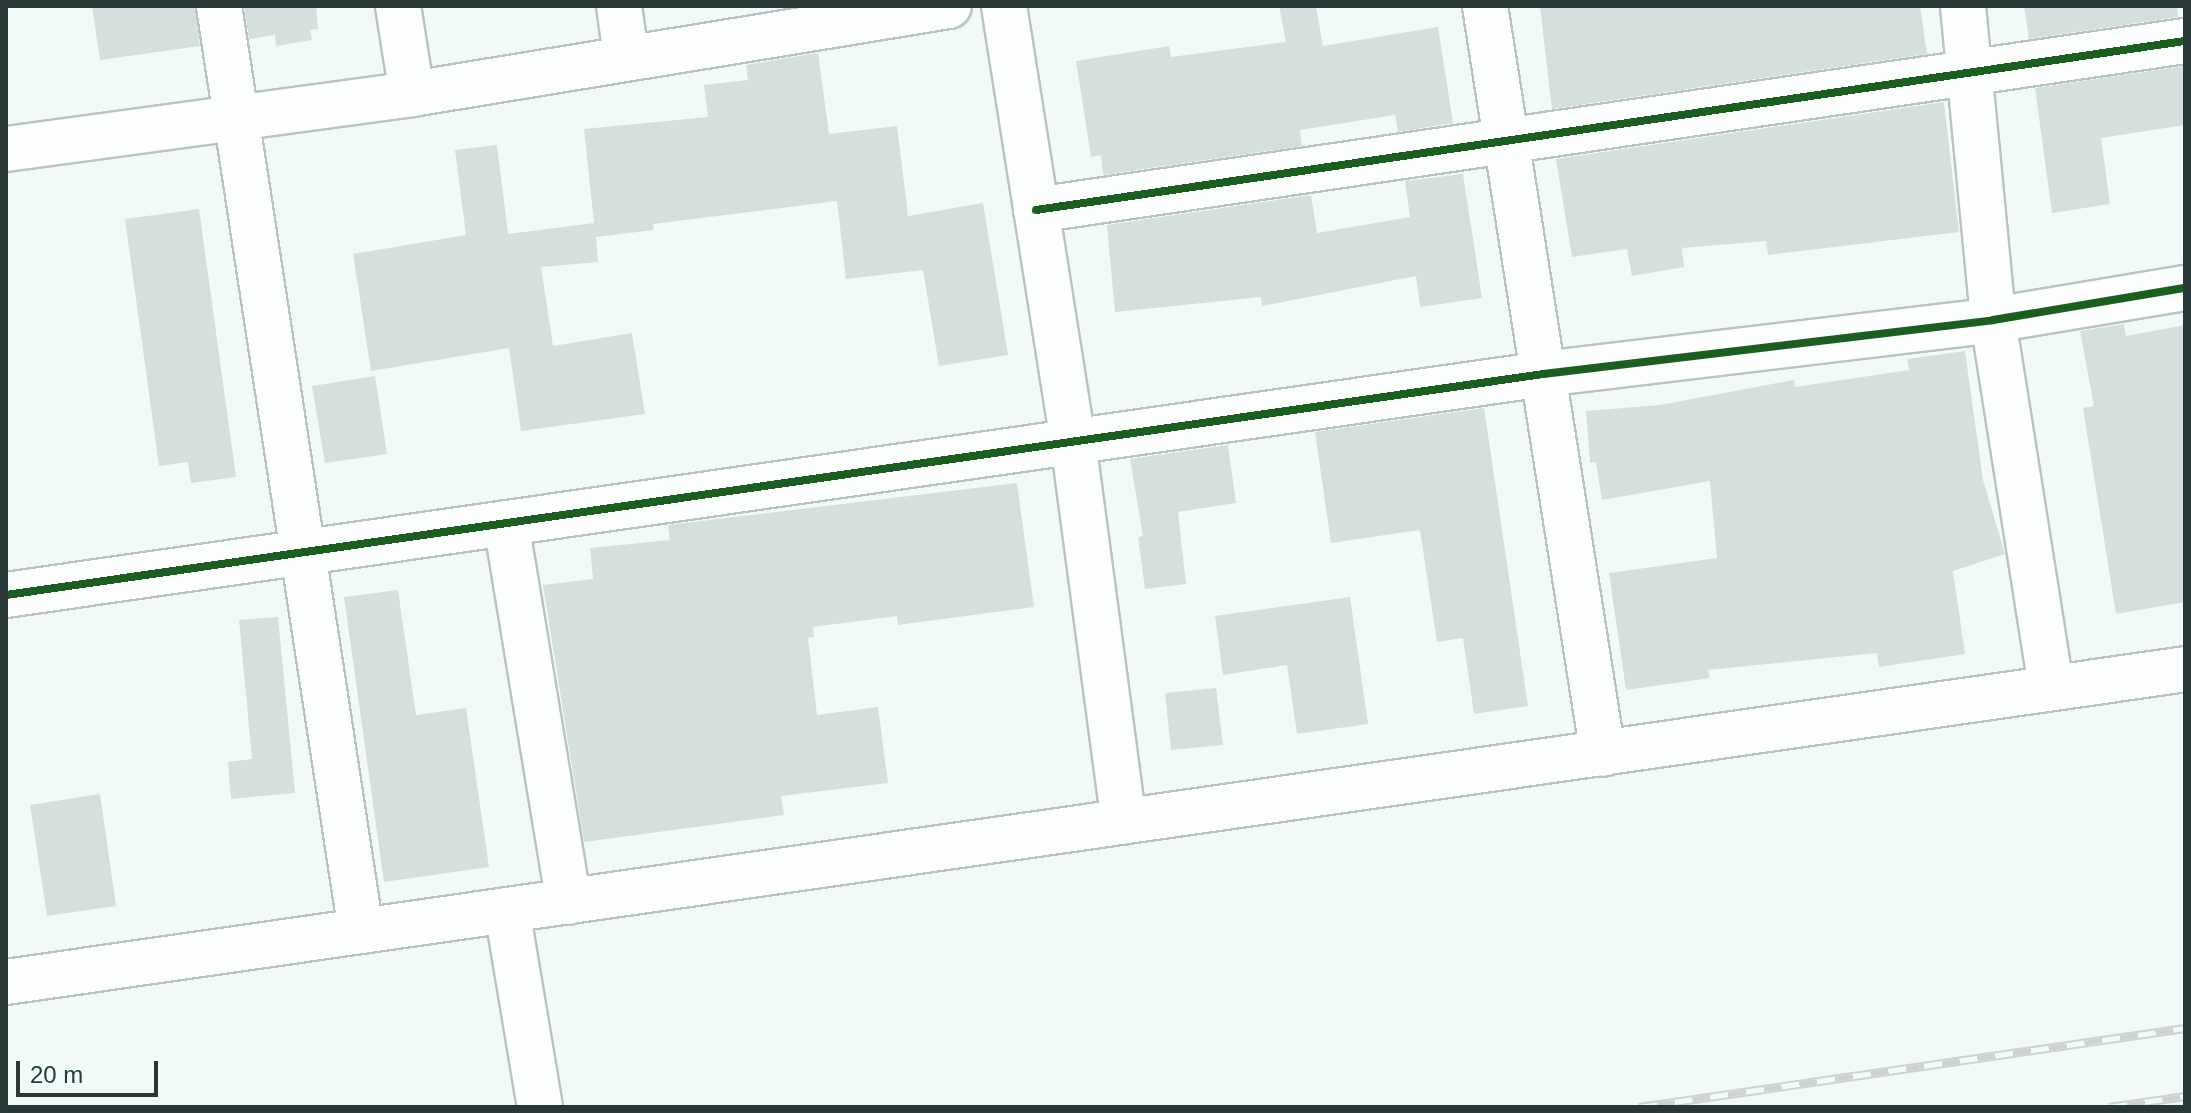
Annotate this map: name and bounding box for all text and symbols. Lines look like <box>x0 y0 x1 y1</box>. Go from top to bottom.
scale bar <box>20 1045 162 1095</box>
text: 20 m <box>30 1061 83 1088</box>

